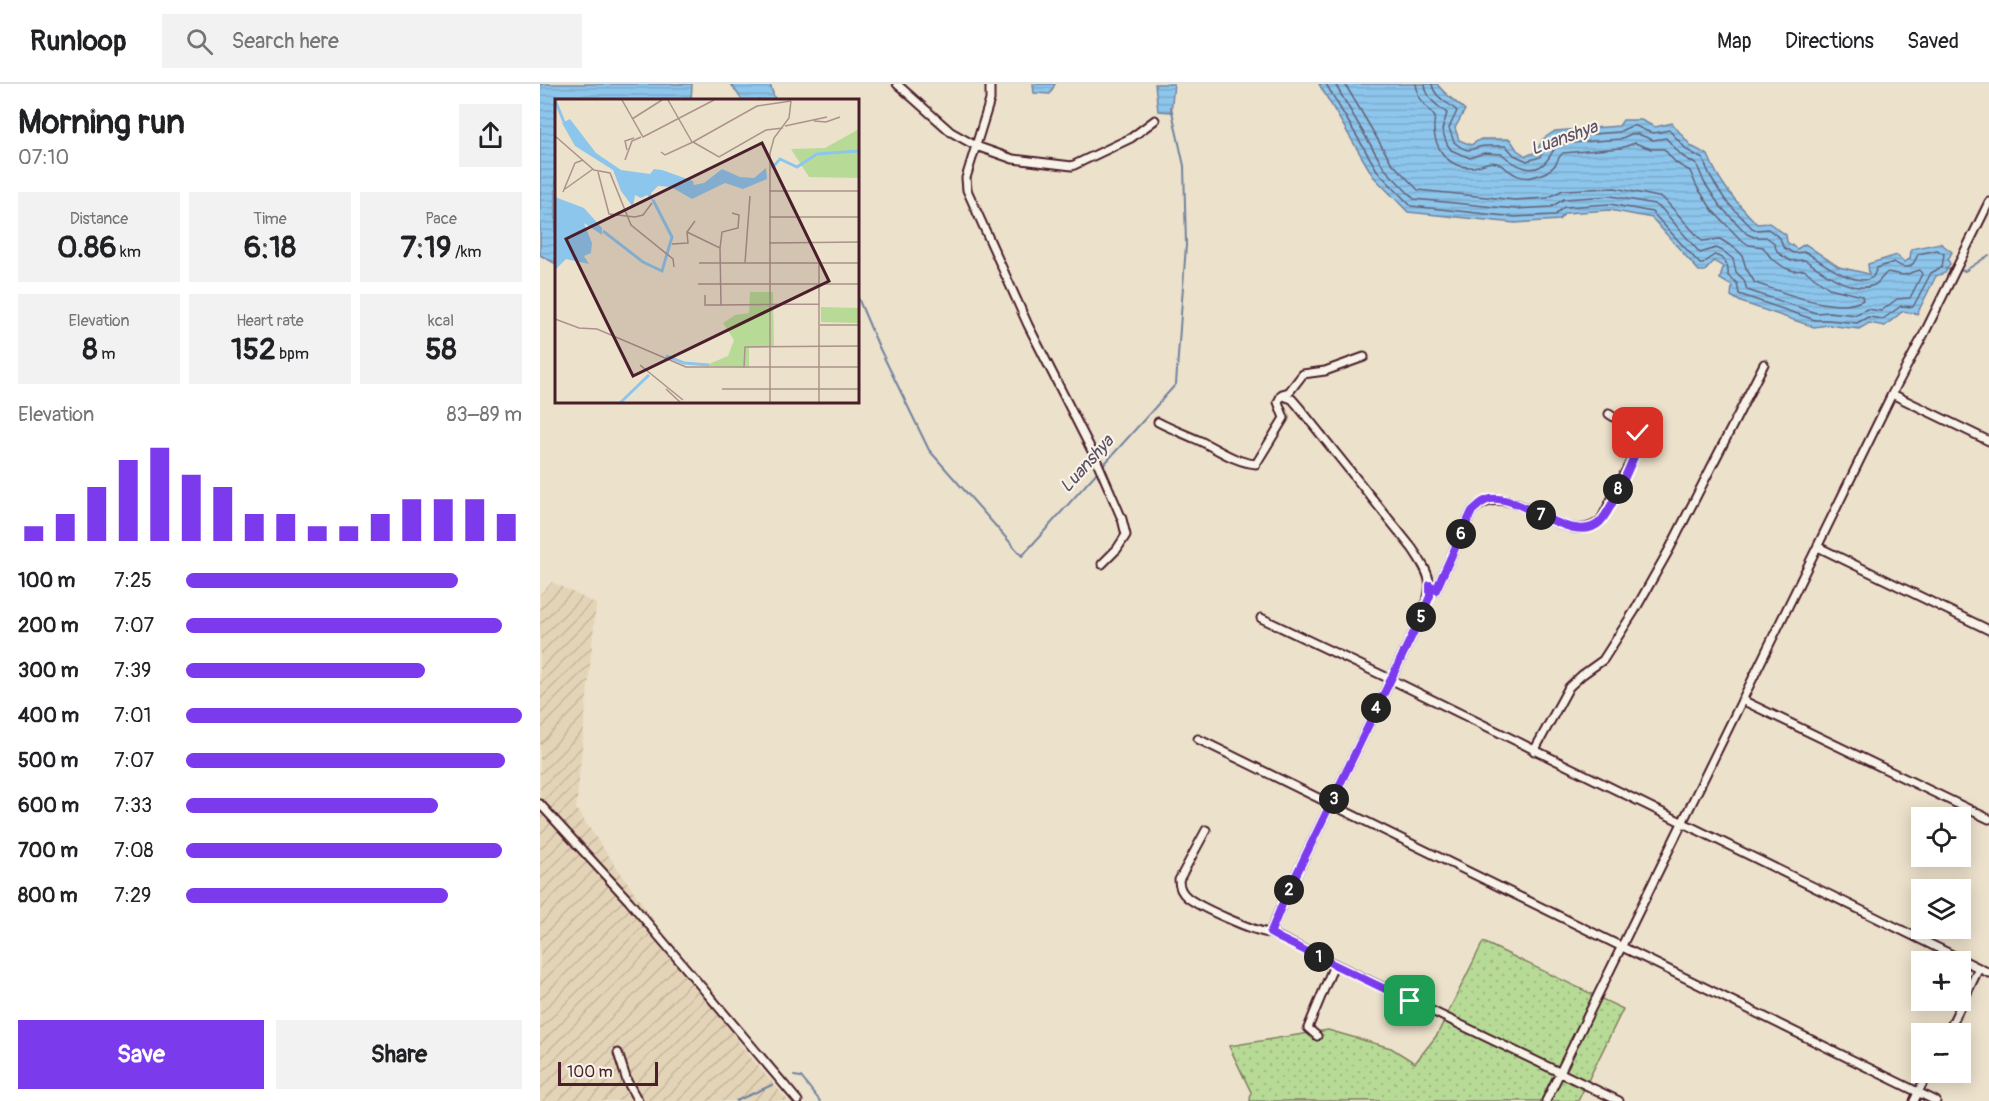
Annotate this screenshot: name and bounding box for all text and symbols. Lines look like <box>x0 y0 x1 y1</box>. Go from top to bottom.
search box <box>162 14 582 68</box>
text: Runloop <box>30 24 126 59</box>
icon: search <box>183 25 216 58</box>
text: Search here <box>231 27 339 55</box>
text: Map <box>1717 28 1752 55</box>
text: Directions <box>1785 28 1874 55</box>
text: Saved <box>1907 28 1959 55</box>
inset map <box>555 99 860 404</box>
text: Morning run <box>18 102 185 143</box>
button: share <box>459 104 522 167</box>
water label: Luanshya <box>1527 115 1602 161</box>
text: 07:10 <box>18 145 69 170</box>
text: Distance <box>70 209 128 229</box>
text: Time <box>253 209 287 229</box>
text: Pace <box>425 209 457 229</box>
text: 0.86 <box>57 229 117 266</box>
text: 6:18 <box>244 229 296 266</box>
text: 7:19 <box>400 229 451 266</box>
text: km <box>117 242 141 262</box>
text: /km <box>451 242 482 262</box>
text: Elevation <box>69 311 129 331</box>
text: Heart rate <box>236 311 304 331</box>
text: kcal <box>428 311 454 331</box>
text: 8 <box>83 331 98 368</box>
text: 152 <box>231 331 276 368</box>
text: 58 <box>425 331 457 368</box>
text: m <box>98 344 115 364</box>
text: bpm <box>276 344 309 364</box>
text: Elevation <box>18 402 94 427</box>
text: 83–89 m <box>447 402 522 427</box>
pin <box>1612 407 1663 458</box>
icon: check <box>1621 416 1654 449</box>
water label: Luanshya <box>1055 429 1120 497</box>
pin: 8 <box>1603 474 1633 504</box>
text: 8 <box>1614 479 1622 499</box>
pin: 7 <box>1526 500 1556 530</box>
text: 7 <box>1537 505 1545 525</box>
pin: 6 <box>1446 519 1476 549</box>
text: 6 <box>1456 524 1466 544</box>
text: 100 m <box>18 568 75 593</box>
text: 7:25 <box>114 568 152 593</box>
pin: 5 <box>1406 602 1436 632</box>
text: 5 <box>1417 607 1425 627</box>
text: 200 m <box>18 613 79 638</box>
text: 7:07 <box>114 613 154 638</box>
text: 300 m <box>18 658 79 683</box>
text: 7:39 <box>114 658 151 683</box>
pin: 4 <box>1361 693 1391 723</box>
text: 4 <box>1371 698 1381 718</box>
text: 400 m <box>18 703 79 728</box>
text: 7:01 <box>114 703 151 728</box>
text: 500 m <box>18 748 78 773</box>
text: 7:07 <box>114 748 154 773</box>
pin: 3 <box>1319 784 1349 814</box>
text: 3 <box>1330 789 1338 809</box>
text: 600 m <box>18 793 79 818</box>
text: 7:33 <box>114 793 152 818</box>
map controls <box>1911 807 1971 1083</box>
button: locate <box>1911 807 1971 867</box>
text: 700 m <box>18 838 78 863</box>
text: 7:08 <box>114 838 154 863</box>
pin: 2 <box>1274 875 1304 905</box>
button: layers <box>1911 879 1971 939</box>
text: 2 <box>1285 880 1293 900</box>
text: 800 m <box>18 883 78 908</box>
text: 7:29 <box>114 883 151 908</box>
pin: 1 <box>1304 942 1334 972</box>
text: 1 <box>1316 947 1322 967</box>
button: + <box>1911 951 1971 1011</box>
pin <box>1384 975 1435 1026</box>
icon: arrive <box>1393 984 1426 1017</box>
button: Save <box>18 1020 264 1089</box>
button: Share <box>276 1020 522 1089</box>
button: − <box>1911 1023 1971 1083</box>
scale bar <box>558 1059 658 1086</box>
text: 100 m <box>567 1062 613 1082</box>

